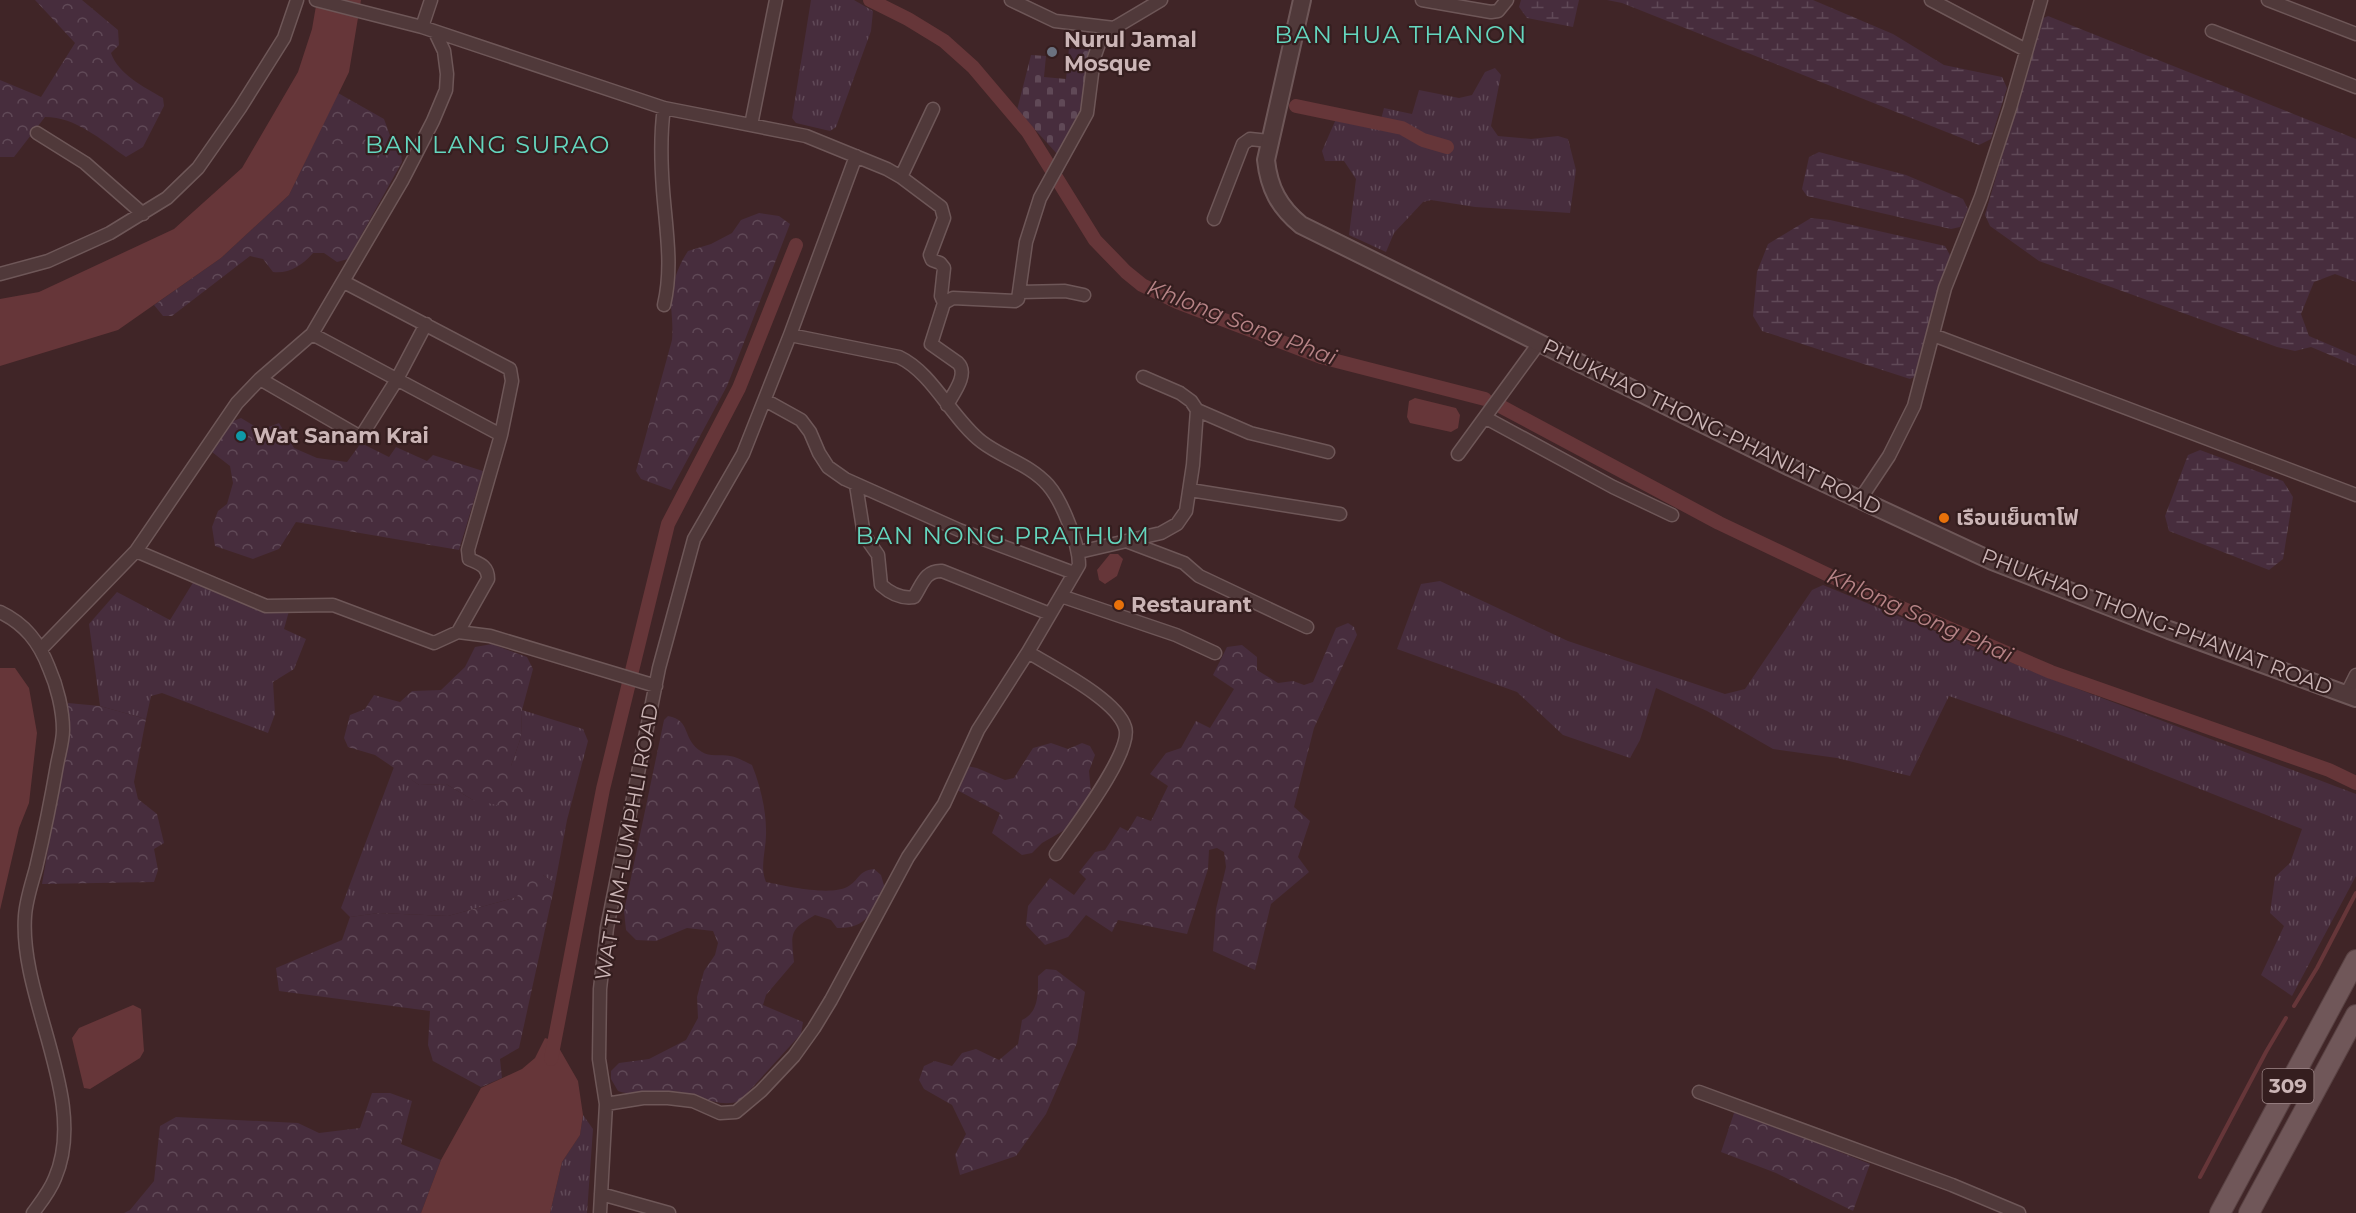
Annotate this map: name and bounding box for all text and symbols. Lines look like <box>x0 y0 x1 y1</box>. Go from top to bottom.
district label: BAN HUA THANON <box>1274 20 1528 49</box>
place label: Nurul Jamal Mosque <box>1064 27 1197 76</box>
marker: Nurul Jamal Mosque <box>1045 45 1059 59</box>
district label: BAN LANG SURAO <box>365 130 611 159</box>
water label: Khlong Song Phai <box>1143 274 1340 371</box>
street label: PHUKHAO THONG-PHANIAT ROAD <box>1539 333 1886 520</box>
place label: Wat Sanam Krai <box>253 423 429 448</box>
marker: Wat Sanam Krai <box>234 429 248 443</box>
place label: เรือนเย็นตาโฟ <box>1956 505 2078 530</box>
marker: เรือนเย็นตาโฟ <box>1937 511 1951 525</box>
district label: BAN NONG PRATHUM <box>856 521 1150 550</box>
street label: PHUKHAO THONG-PHANIAT ROAD <box>1978 543 2336 700</box>
water label: Khlong Song Phai <box>1823 562 2017 669</box>
place label: Restaurant <box>1131 592 1252 617</box>
marker: Restaurant <box>1112 598 1126 612</box>
street label: WAT TUM-LUMPHLI ROAD <box>590 701 663 982</box>
road number: 309 <box>2262 1069 2314 1103</box>

